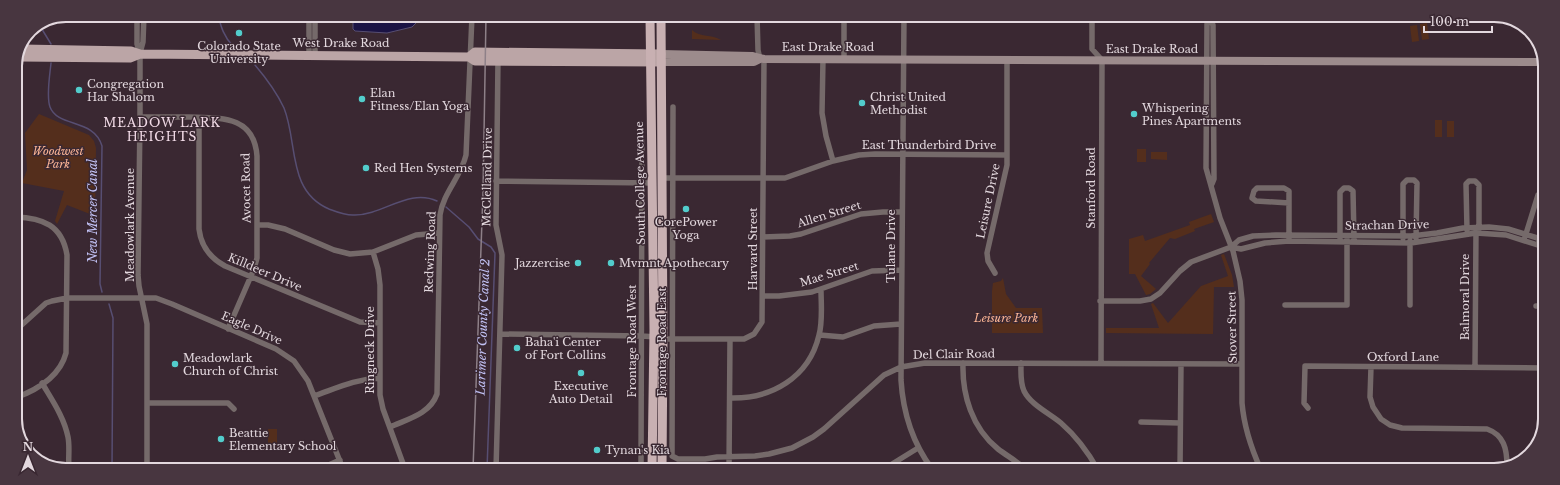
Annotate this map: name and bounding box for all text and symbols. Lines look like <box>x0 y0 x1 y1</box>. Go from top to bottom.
scale bar <box>1424 8 1492 34</box>
text: 100 m <box>1430 14 1469 29</box>
marker: Colorado State University <box>234 28 244 38</box>
street label: West Drake Road <box>292 36 390 50</box>
place label: Colorado State University <box>197 39 281 66</box>
street label: East Drake Road <box>782 40 875 54</box>
street label: East Drake Road <box>1106 42 1199 56</box>
place label: Congregation Har Shalom <box>87 77 164 104</box>
marker: Congregation Har Shalom <box>74 85 84 95</box>
place label: Elan Fitness/Elan Yoga <box>370 86 470 113</box>
place label: Christ United Methodist <box>870 90 947 117</box>
marker: Elan Fitness/Elan Yoga <box>357 94 367 104</box>
marker: Christ United Methodist <box>857 98 867 108</box>
place label: Whispering Pines Apartments <box>1141 101 1241 128</box>
marker: Whispering Pines Apartments <box>1129 109 1139 119</box>
district label: MEADOW LARK HEIGHTS <box>103 115 221 144</box>
street label: South College Avenue <box>632 121 648 245</box>
street label: McClelland Drive <box>479 127 495 227</box>
street label: East Thunderbird Drive <box>862 138 996 152</box>
park label: Woodwest Park <box>33 144 83 171</box>
street label: Stanford Road <box>1084 147 1098 229</box>
street label: Avocet Road <box>238 152 254 224</box>
water label: New Mercer Canal <box>85 159 100 264</box>
place label: Red Hen Systems <box>374 161 472 175</box>
street label: Leisure Drive <box>973 162 1003 240</box>
marker: Red Hen Systems <box>361 163 371 173</box>
street label: Meadowlark Avenue <box>123 168 137 282</box>
street label: Allen Street <box>795 197 863 231</box>
marker: CorePower Yoga <box>681 204 691 214</box>
street label: Harvard Street <box>746 207 760 291</box>
street label: Tulane Drive <box>884 209 898 283</box>
street label: Redwing Road <box>422 210 438 293</box>
place label: CorePower Yoga <box>655 215 718 242</box>
street label: Strachan Drive <box>1345 217 1429 233</box>
street label: Killdeer Drive <box>226 250 304 294</box>
street label: Balmoral Drive <box>1458 254 1472 340</box>
place label: Jazzercise <box>513 256 570 270</box>
place label: Mvmnt Apothecary <box>619 256 729 270</box>
water label: Larimer County Canal 2 <box>473 258 492 397</box>
marker: Jazzercise <box>573 258 583 268</box>
marker: Mvmnt Apothecary <box>606 258 616 268</box>
street label: Mae Street <box>798 258 861 290</box>
street label: Frontage Road West <box>625 284 639 397</box>
street label: Frontage Road East <box>655 287 669 397</box>
street label: Stover Street <box>1224 290 1240 363</box>
street label: Ringneck Drive <box>363 306 377 394</box>
street label: Eagle Drive <box>219 308 285 348</box>
park label: Leisure Park <box>973 311 1038 325</box>
place label: Baha'i Center of Fort Collins <box>525 335 606 362</box>
marker: Baha'i Center of Fort Collins <box>512 343 522 353</box>
street label: Del Clair Road <box>913 346 996 362</box>
street label: Oxford Lane <box>1367 350 1439 364</box>
place label: Meadowlark Church of Christ <box>183 351 279 378</box>
marker: Meadowlark Church of Christ <box>170 359 180 369</box>
marker: Executive Auto Detail <box>576 368 586 378</box>
place label: Executive Auto Detail <box>548 379 613 406</box>
place label: Beattie Elementary School <box>229 426 337 453</box>
marker: Beattie Elementary School <box>216 434 226 444</box>
north arrow <box>8 437 48 477</box>
text: N <box>23 440 34 454</box>
place label: Tynan's Kia <box>605 443 671 457</box>
marker: Tynan's Kia <box>592 445 602 455</box>

